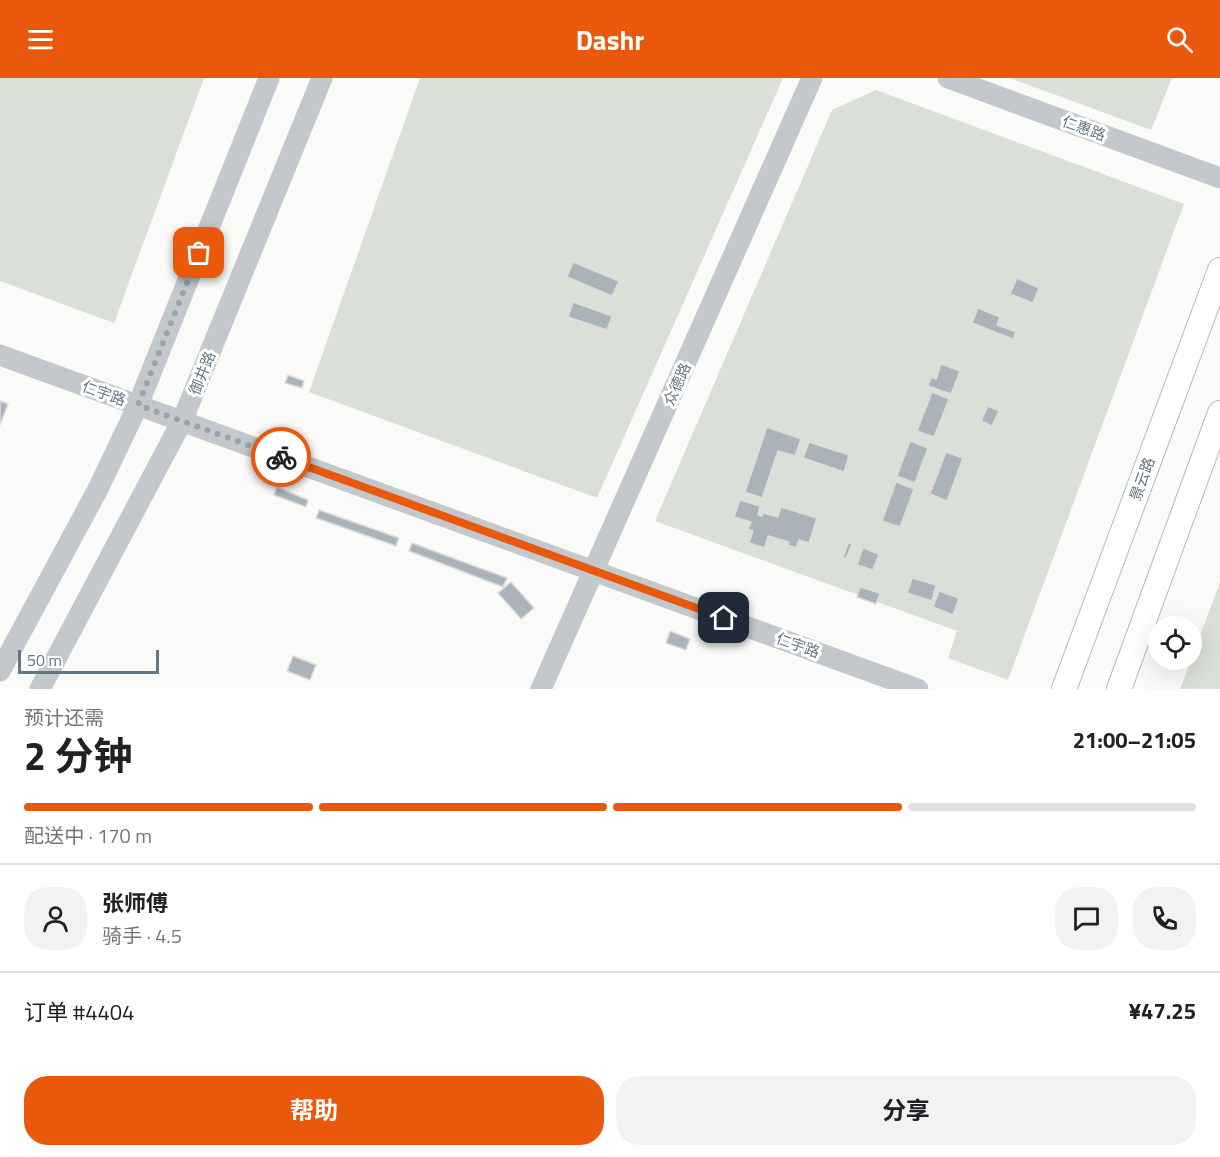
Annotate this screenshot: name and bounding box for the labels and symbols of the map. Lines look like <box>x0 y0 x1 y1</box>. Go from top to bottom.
street label: 仁惠路 <box>1059 109 1109 147</box>
pin <box>173 227 224 278</box>
street label: 御井路 <box>183 348 221 398</box>
street label: 众德路 <box>657 359 697 409</box>
street label: 仁宇路 <box>79 374 129 412</box>
courier <box>251 427 311 487</box>
street label: 景云路 <box>1123 454 1161 504</box>
pin <box>698 592 749 643</box>
street label: 仁宇路 <box>773 626 823 664</box>
scale bar <box>18 647 159 674</box>

